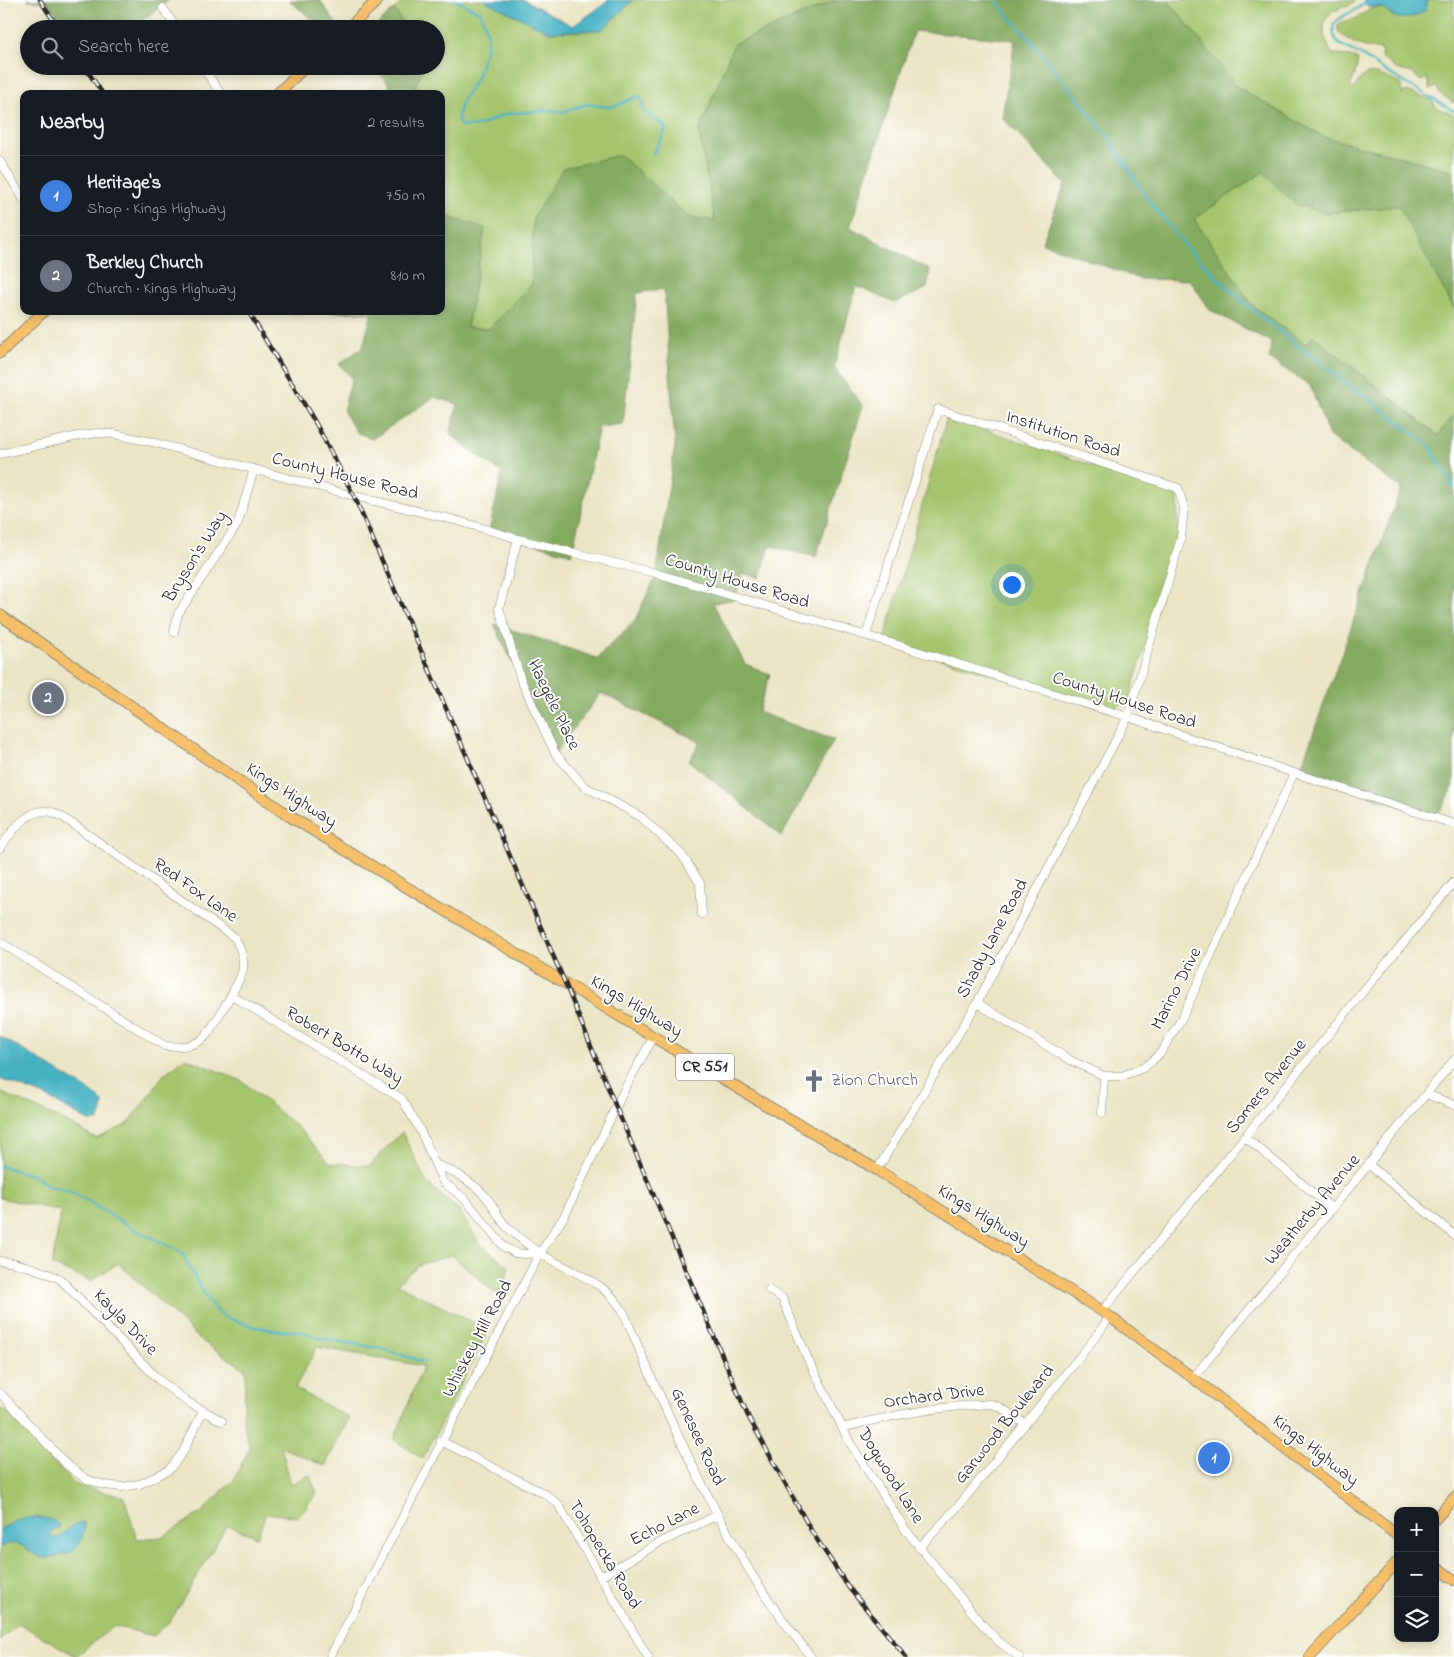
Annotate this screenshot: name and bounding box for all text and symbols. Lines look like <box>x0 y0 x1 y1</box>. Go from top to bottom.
search box <box>20 20 445 75</box>
icon: search <box>38 34 66 62</box>
text: Search here <box>78 34 169 61</box>
text: Nearby <box>40 108 104 138</box>
text: 2 results <box>367 111 425 135</box>
text: Heritage's <box>87 170 161 197</box>
text: 1 <box>53 184 59 208</box>
text: 750 m <box>386 184 425 208</box>
text: Shop · Kings Highway <box>87 197 226 221</box>
text: Berkley Church <box>87 250 203 277</box>
text: 2 <box>52 264 60 288</box>
text: 810 m <box>391 264 425 288</box>
text: Church · Kings Highway <box>87 277 236 301</box>
street label: Institution Road <box>1002 404 1124 466</box>
street label: County House Road <box>269 446 421 508</box>
street label: Bryson's Way <box>157 506 235 609</box>
street label: County House Road <box>662 548 812 616</box>
your location <box>999 572 1025 598</box>
street label: Haegele Place <box>519 655 587 756</box>
street label: County House Road <box>1049 665 1199 737</box>
pin: 2 <box>32 679 64 717</box>
street label: Kings Highway <box>240 757 342 836</box>
street label: Red Fox Lane <box>147 852 243 930</box>
street label: Shady Lane Road <box>951 875 1035 1003</box>
street label: Marino Drive <box>1145 942 1209 1035</box>
street label: Kings Highway <box>584 969 687 1046</box>
street label: Robert Botto Way <box>280 1000 408 1092</box>
street label: Somers Avenue <box>1220 1033 1314 1140</box>
road number: CR 551 <box>676 1054 734 1080</box>
church icon: Zion Church <box>801 1068 827 1094</box>
place label: Zion Church <box>831 1068 918 1094</box>
street label: Weatherby Avenue <box>1259 1148 1368 1271</box>
street label: Kings Highway <box>932 1178 1034 1256</box>
street label: Whiskey Mill Road <box>436 1276 520 1402</box>
street label: Kayla Drive <box>87 1284 164 1363</box>
street label: Garwood Boulevard <box>949 1360 1061 1490</box>
street label: Orchard Drive <box>882 1378 987 1416</box>
street label: Genesee Road <box>663 1384 731 1490</box>
street label: Kings Highway <box>1265 1409 1364 1494</box>
street label: Dogwood Lane <box>849 1422 930 1530</box>
pin: 1 <box>1198 1439 1230 1477</box>
street label: Tohopecka Road <box>561 1495 647 1615</box>
street label: Echo Lane <box>626 1496 705 1554</box>
map controls <box>1394 1507 1439 1642</box>
button: + <box>1394 1507 1439 1552</box>
button: − <box>1394 1552 1439 1597</box>
button: layers <box>1394 1597 1439 1642</box>

